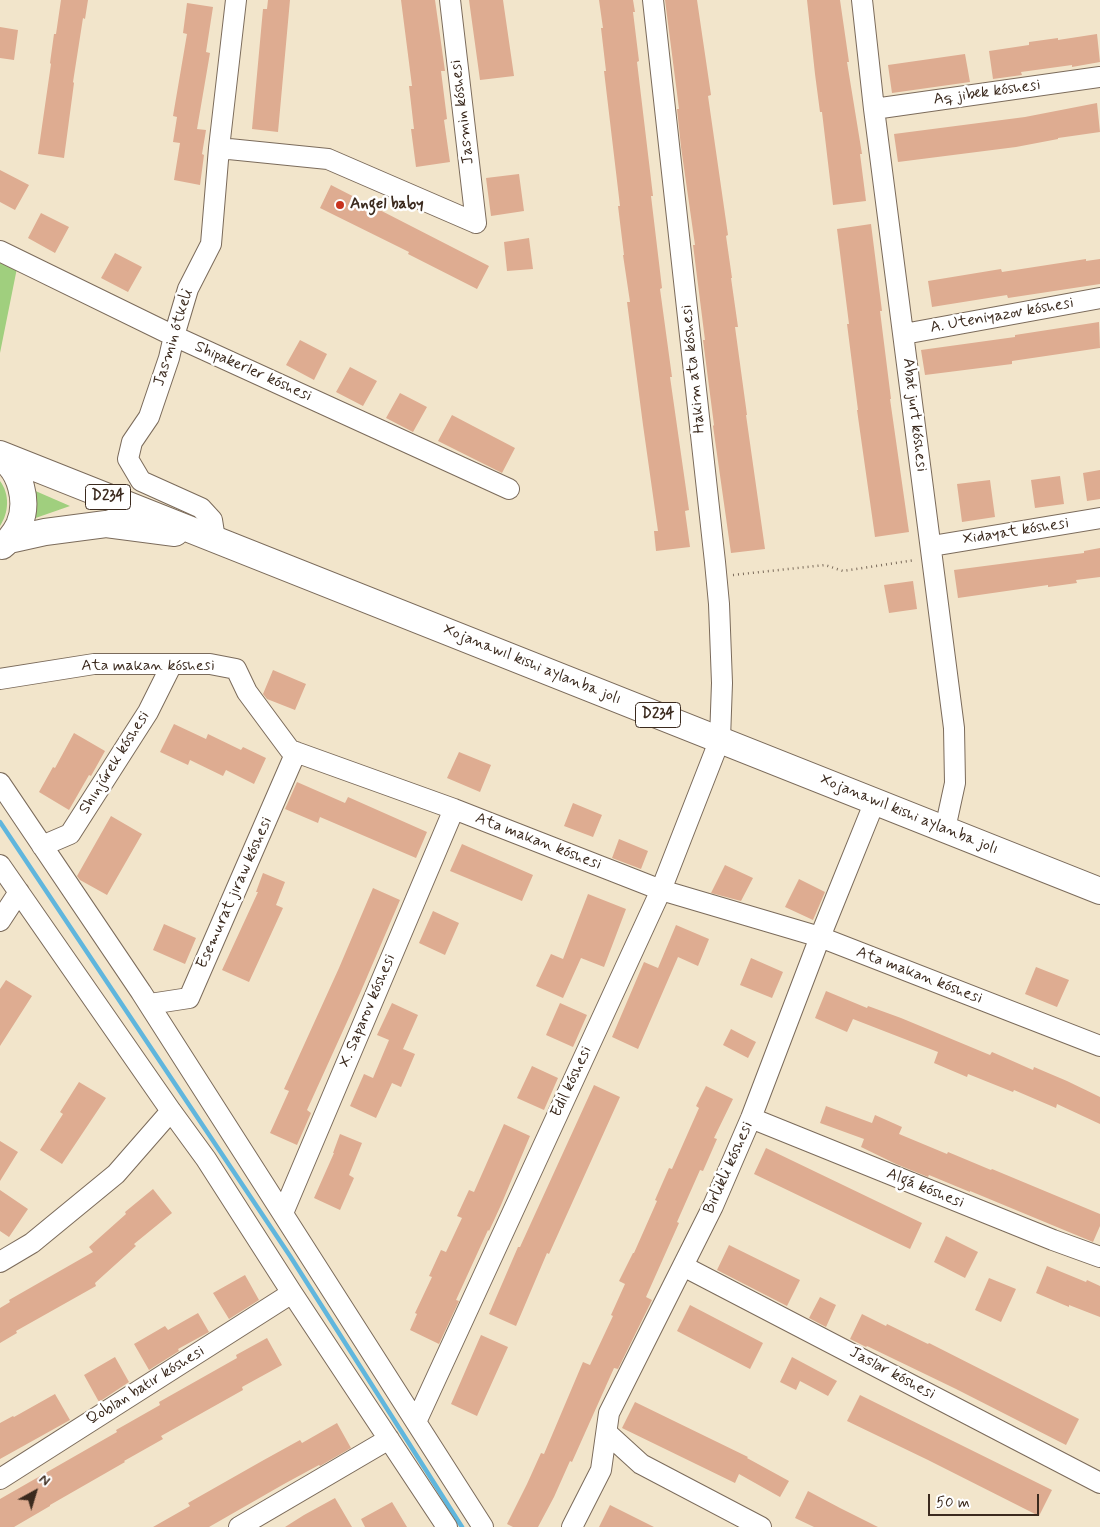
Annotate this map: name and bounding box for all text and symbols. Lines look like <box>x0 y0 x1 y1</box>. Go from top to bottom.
street label: Jasmin kóshesi <box>447 58 479 166</box>
street label: Aq jibek kóshesi <box>932 76 1042 110</box>
place label: Angel baby <box>350 195 424 215</box>
marker: Angel baby <box>334 199 346 211</box>
street label: Jasmin ótkeli <box>150 287 198 389</box>
street label: A. Uteniyazov kóshesi <box>929 294 1075 338</box>
street label: Hakim ata kóshesi <box>678 304 710 434</box>
street label: Shipakerler kóshesi <box>191 338 315 406</box>
street label: Abat jurt kóshesi <box>897 357 931 473</box>
road number: D234 <box>86 484 130 510</box>
street label: Xidayat kóshesi <box>962 514 1070 550</box>
street label: Xojanawıl kishi aylanba jolı <box>440 620 624 710</box>
street label: Ata makan kóshesi <box>81 657 215 677</box>
road number: D234 <box>636 702 680 728</box>
street label: Shınjúrek kóshesi <box>76 708 154 818</box>
street label: Xojanawıl kishi aylanba jolı <box>817 770 1001 860</box>
street label: Ata makan kóshesi <box>472 809 604 875</box>
street label: Esemurat jıraw kóshesi <box>193 814 277 972</box>
street label: Ata makan kóshesi <box>853 943 985 1009</box>
street label: X. Saparov kóshesi <box>336 952 400 1070</box>
street label: Edil kóshesi <box>547 1043 597 1121</box>
street label: Birlikli kóshesi <box>700 1119 758 1217</box>
street label: Alǵa kóshesi <box>883 1165 967 1213</box>
street label: Qoblan batır kóshesi <box>84 1342 208 1430</box>
street label: Jaslar kóshesi <box>846 1343 938 1405</box>
north arrow <box>10 1467 60 1517</box>
text: N <box>35 1470 54 1490</box>
scale bar <box>930 1484 1041 1516</box>
text: 50 m <box>936 1493 970 1513</box>

